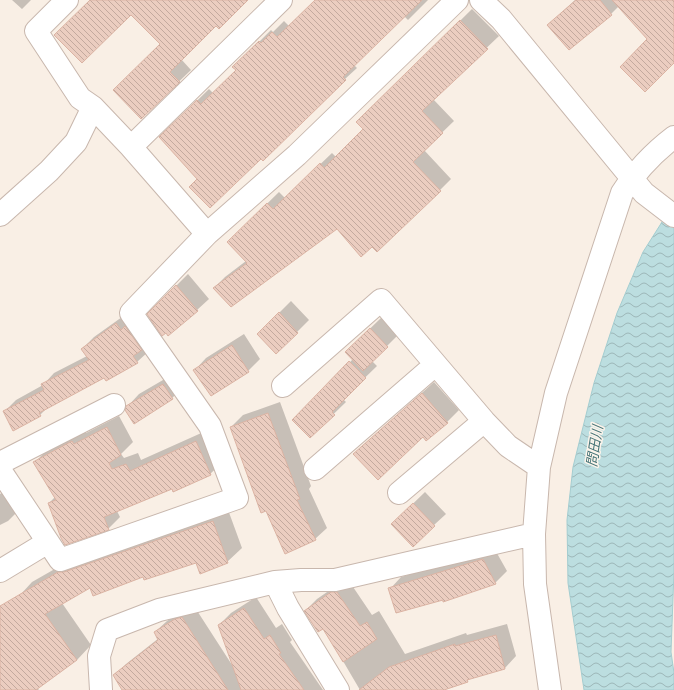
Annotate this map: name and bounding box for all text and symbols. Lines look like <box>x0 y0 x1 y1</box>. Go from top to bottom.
water label: 問田川 <box>582 422 606 468</box>

